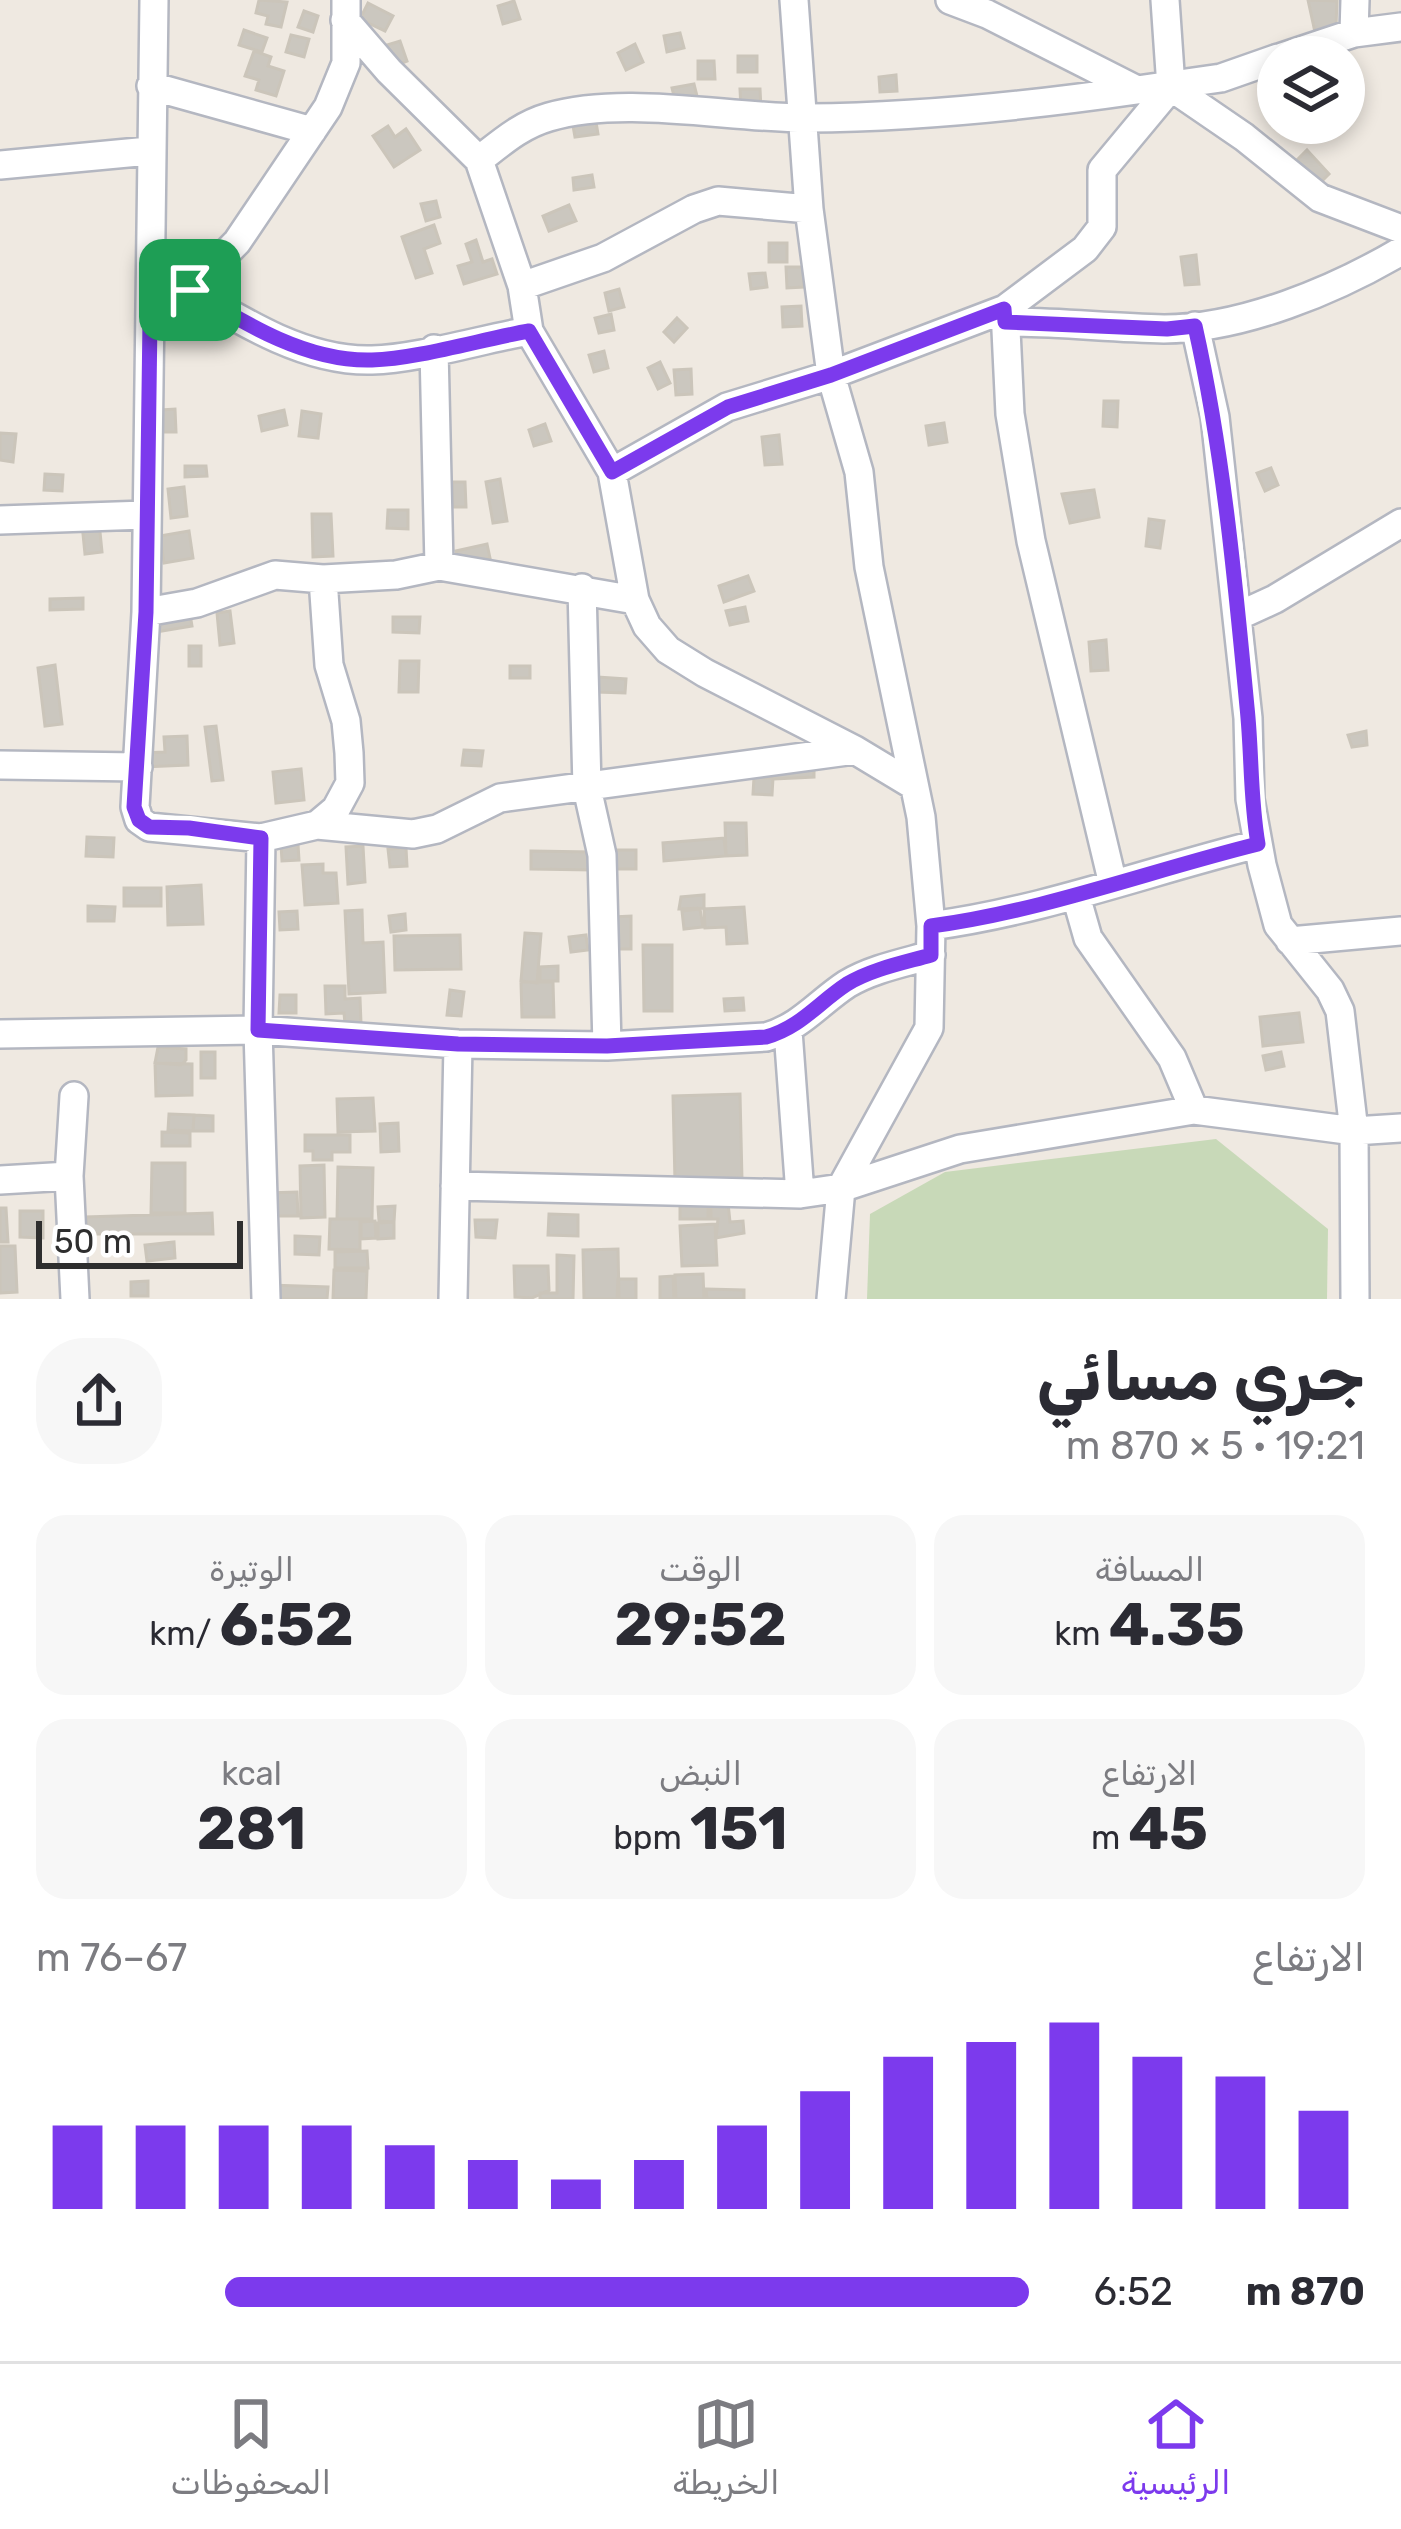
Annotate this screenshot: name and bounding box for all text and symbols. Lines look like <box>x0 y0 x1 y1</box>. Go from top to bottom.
map controls <box>1257 36 1365 144</box>
button: layers <box>1257 36 1365 144</box>
pin <box>139 239 241 341</box>
icon: arrive <box>157 257 223 323</box>
scale bar <box>36 1215 243 1268</box>
text: 50 m <box>54 1222 132 1261</box>
button: share <box>36 1338 162 1464</box>
text: جري مسائي <box>1037 1338 1365 1417</box>
text: 19:21 · 5 × 870 m <box>1066 1423 1365 1469</box>
text: الوتيرة <box>209 1550 294 1589</box>
text: الوقت <box>659 1550 742 1589</box>
text: المسافة <box>1095 1550 1204 1589</box>
text: 6:52 <box>220 1589 354 1660</box>
text: 29:52 <box>614 1589 787 1660</box>
text: 4.35 <box>1109 1589 1245 1660</box>
text: /km <box>149 1614 220 1653</box>
text: km <box>1054 1614 1109 1653</box>
text: kcal <box>221 1754 282 1793</box>
text: النبض <box>659 1754 742 1793</box>
text: الارتفاع <box>1102 1754 1197 1793</box>
text: 281 <box>197 1793 306 1864</box>
text: 151 <box>690 1793 788 1864</box>
text: 45 <box>1128 1793 1208 1864</box>
text: bpm <box>613 1818 690 1857</box>
text: m <box>1091 1818 1128 1857</box>
text: 67–76 m <box>36 1935 187 1981</box>
text: الارتفاع <box>1253 1935 1365 1981</box>
text: 6:52 <box>1093 2269 1173 2315</box>
text: 870 m <box>1246 2269 1365 2315</box>
tab: المحفوظات <box>171 2391 331 2502</box>
tab: الخريطة <box>672 2391 780 2502</box>
tab: الرئيسية <box>1121 2391 1230 2502</box>

